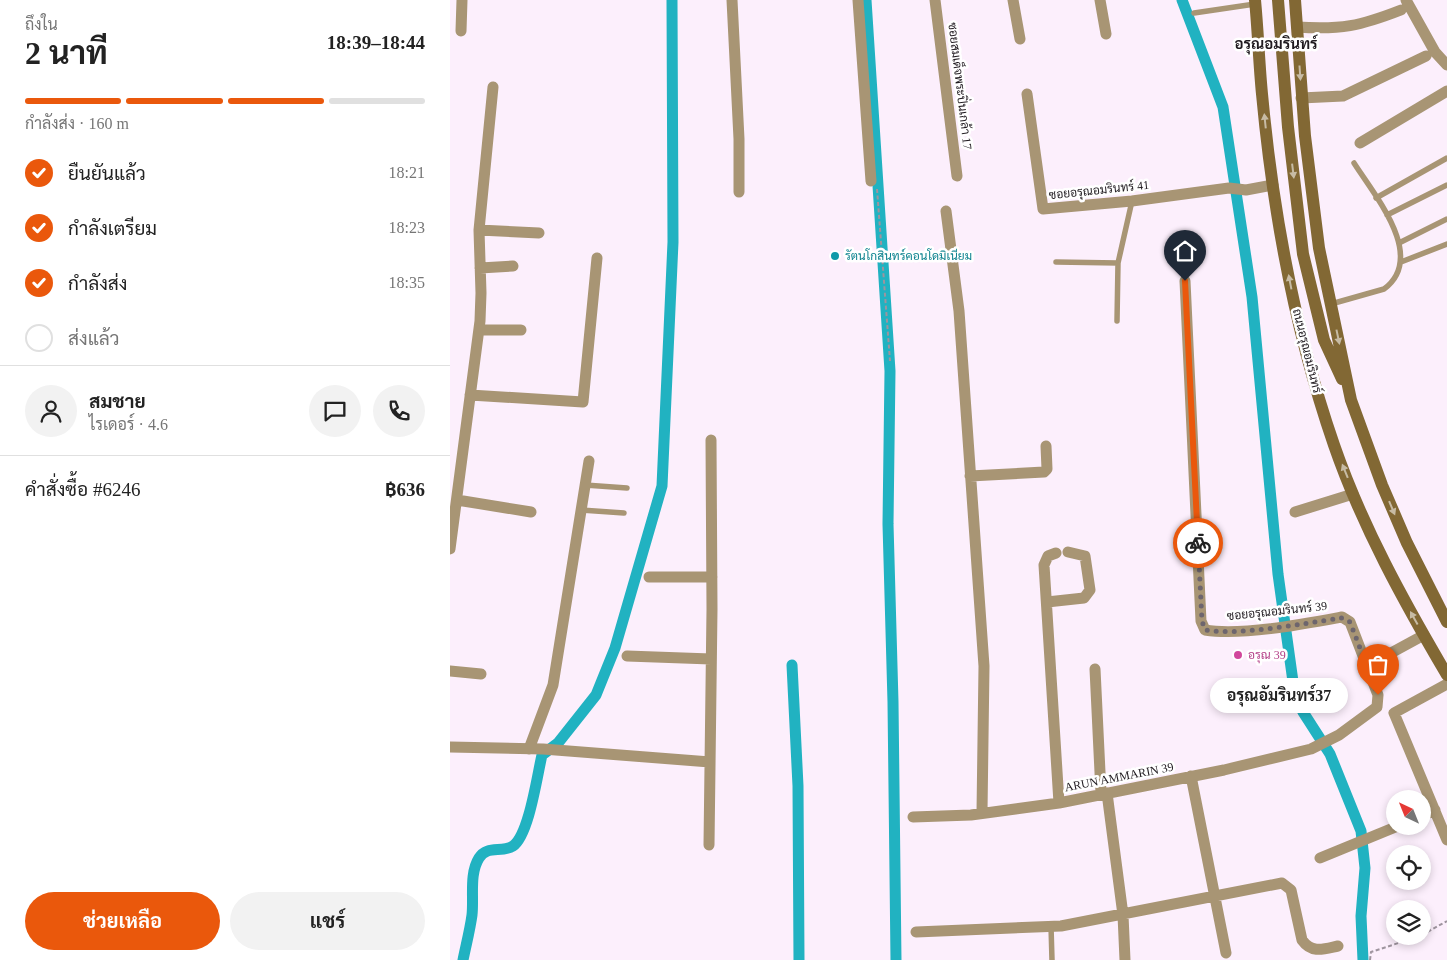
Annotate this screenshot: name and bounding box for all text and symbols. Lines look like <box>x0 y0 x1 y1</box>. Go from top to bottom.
text: ถึงใน <box>25 16 58 33</box>
street label: ซอยสมเด็จพระปิ่นเกล้า 17 <box>945 21 978 150</box>
text: 18:39–18:44 <box>327 32 425 53</box>
district label: อรุณอมรินทร์ <box>1234 34 1319 55</box>
text: 2 นาที <box>25 35 108 71</box>
one-way arrow <box>1296 65 1304 81</box>
one-way arrow <box>1261 113 1269 129</box>
text: กำลังส่ง · 160 m <box>25 115 129 132</box>
icon: check <box>25 159 53 187</box>
text: ยืนยันแล้ว <box>68 163 146 184</box>
one-way arrow <box>1289 163 1297 179</box>
text: 18:21 <box>389 164 425 181</box>
street label: ซอยอรุณอมรินทร์ 41 <box>1048 177 1150 204</box>
icon: check <box>25 214 53 242</box>
text: กำลังเตรียม <box>68 218 157 239</box>
text: 18:23 <box>389 219 425 236</box>
pin <box>1164 230 1206 281</box>
icon: home <box>1171 237 1199 265</box>
place label: รัตนโกสินทร์คอนโดมิเนียม <box>845 248 972 263</box>
marker: รัตนโกสินทร์คอนโดมิเนียม <box>829 250 841 262</box>
icon: check <box>25 269 53 297</box>
text: กำลังส่ง <box>68 273 127 294</box>
text: 18:35 <box>389 274 425 291</box>
one-way arrow <box>1286 274 1294 289</box>
street label: ถนนอรุณอมรินทร์ <box>1288 307 1325 395</box>
text: ส่งแล้ว <box>68 328 119 349</box>
one-way arrow <box>1334 329 1342 344</box>
button: person <box>25 385 77 437</box>
button: chat <box>309 385 361 437</box>
button: phone <box>373 385 425 437</box>
text: สมชาย <box>89 391 146 412</box>
text: ไรเดอร์ · 4.6 <box>89 416 168 433</box>
one-way arrow <box>1340 464 1348 478</box>
text: คำสั่งซื้อ #6246 <box>25 479 140 500</box>
text: ฿636 <box>385 479 425 500</box>
one-way arrow <box>1389 501 1397 515</box>
courier <box>1173 518 1223 568</box>
icon: bike <box>1184 529 1212 557</box>
street label: ซอยอรุณอมรินทร์ 39 <box>1226 598 1328 625</box>
one-way arrow <box>1410 611 1419 624</box>
pin <box>1357 644 1399 695</box>
place label: อรุณ 39 <box>1248 648 1286 664</box>
marker: อรุณ 39 <box>1232 649 1244 661</box>
icon: bag <box>1364 651 1392 679</box>
callout: อรุณอัมรินทร์37 <box>1210 678 1348 712</box>
text: อรุณอัมรินทร์37 <box>1227 687 1331 704</box>
street label: ARUN AMMARIN 39 <box>1063 760 1175 794</box>
north arrow <box>1386 790 1431 835</box>
map controls <box>1386 790 1431 945</box>
button: locate <box>1386 845 1431 890</box>
button: ช่วยเหลือ <box>25 892 220 950</box>
button: แชร์ <box>230 892 425 950</box>
button: layers <box>1386 900 1431 945</box>

